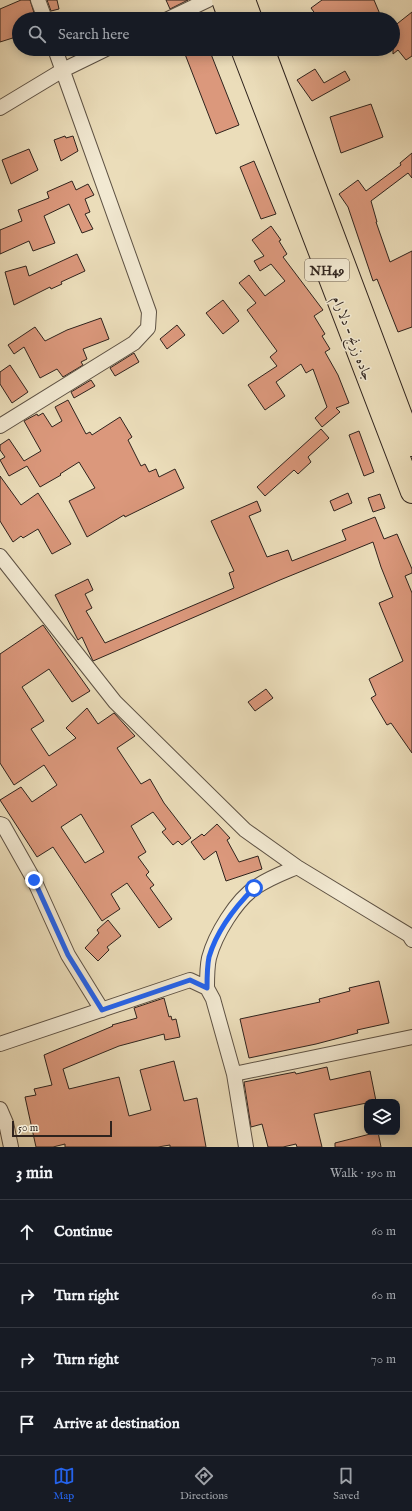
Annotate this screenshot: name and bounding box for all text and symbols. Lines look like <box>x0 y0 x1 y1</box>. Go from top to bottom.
search box <box>12 12 400 56</box>
icon: search <box>26 23 48 45</box>
text: Search here <box>58 25 129 44</box>
road number: NH49 <box>305 259 349 281</box>
street label: جاده زرنج - دلارام <box>325 293 376 384</box>
route end <box>25 871 43 889</box>
route start <box>245 879 263 897</box>
map controls <box>364 1099 400 1135</box>
button: layers <box>364 1099 400 1135</box>
scale bar <box>12 1119 112 1138</box>
text: 50 m <box>18 1121 38 1135</box>
text: 3 min <box>16 1163 53 1184</box>
text: Walk · 190 m <box>330 1165 396 1182</box>
icon: ahead <box>16 1221 38 1243</box>
text: Continue <box>54 1222 112 1241</box>
text: 60 m <box>371 1223 396 1240</box>
icon: right <box>16 1285 38 1307</box>
text: Turn right <box>54 1286 119 1305</box>
text: 60 m <box>371 1287 396 1304</box>
icon: right <box>16 1349 38 1371</box>
text: Turn right <box>54 1350 119 1369</box>
text: 70 m <box>371 1351 396 1368</box>
icon: arrive <box>16 1413 38 1435</box>
text: Arrive at destination <box>54 1414 180 1433</box>
tab: Map <box>53 1465 75 1503</box>
tab: Directions <box>180 1465 228 1503</box>
tab: Saved <box>333 1465 359 1503</box>

